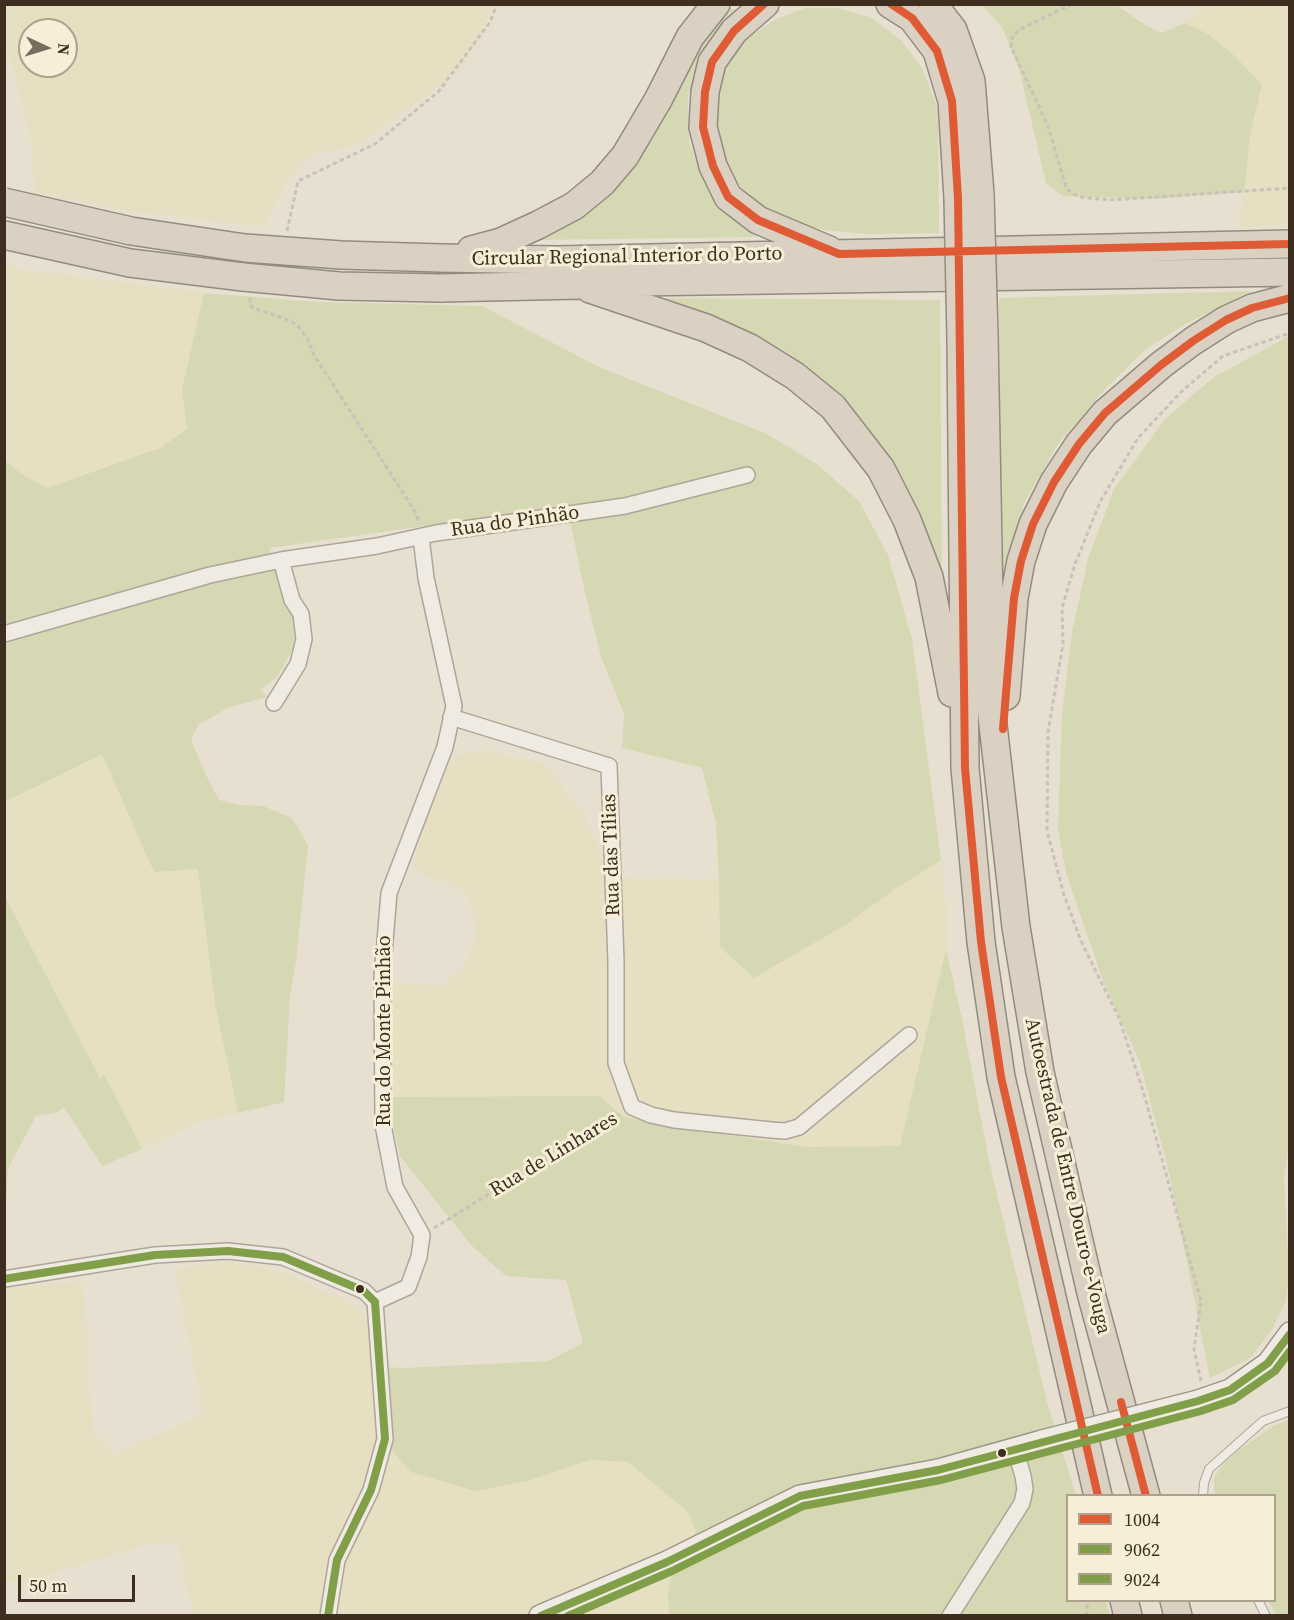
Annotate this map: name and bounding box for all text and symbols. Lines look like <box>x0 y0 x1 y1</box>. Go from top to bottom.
north arrow <box>18 18 78 78</box>
text: N <box>53 43 75 56</box>
street label: Circular Regional Interior do Porto <box>471 242 783 272</box>
street label: Rua do Pinhão <box>449 501 581 543</box>
street label: Rua das Tílias <box>598 793 626 917</box>
street label: Rua do Monte Pinhão <box>373 935 397 1127</box>
street label: Autoestrada de Entre Douro-e-Vouga <box>1019 1016 1115 1336</box>
street label: Rua de Linhares <box>486 1107 622 1203</box>
unlabelled marker <box>354 1283 366 1295</box>
unlabelled marker <box>996 1447 1008 1459</box>
legend <box>1066 1494 1276 1602</box>
text: 1004 <box>1124 1507 1160 1532</box>
text: 9062 <box>1124 1537 1160 1562</box>
scale bar <box>21 1563 138 1601</box>
text: 9024 <box>1124 1567 1160 1592</box>
text: 50 m <box>29 1573 67 1598</box>

